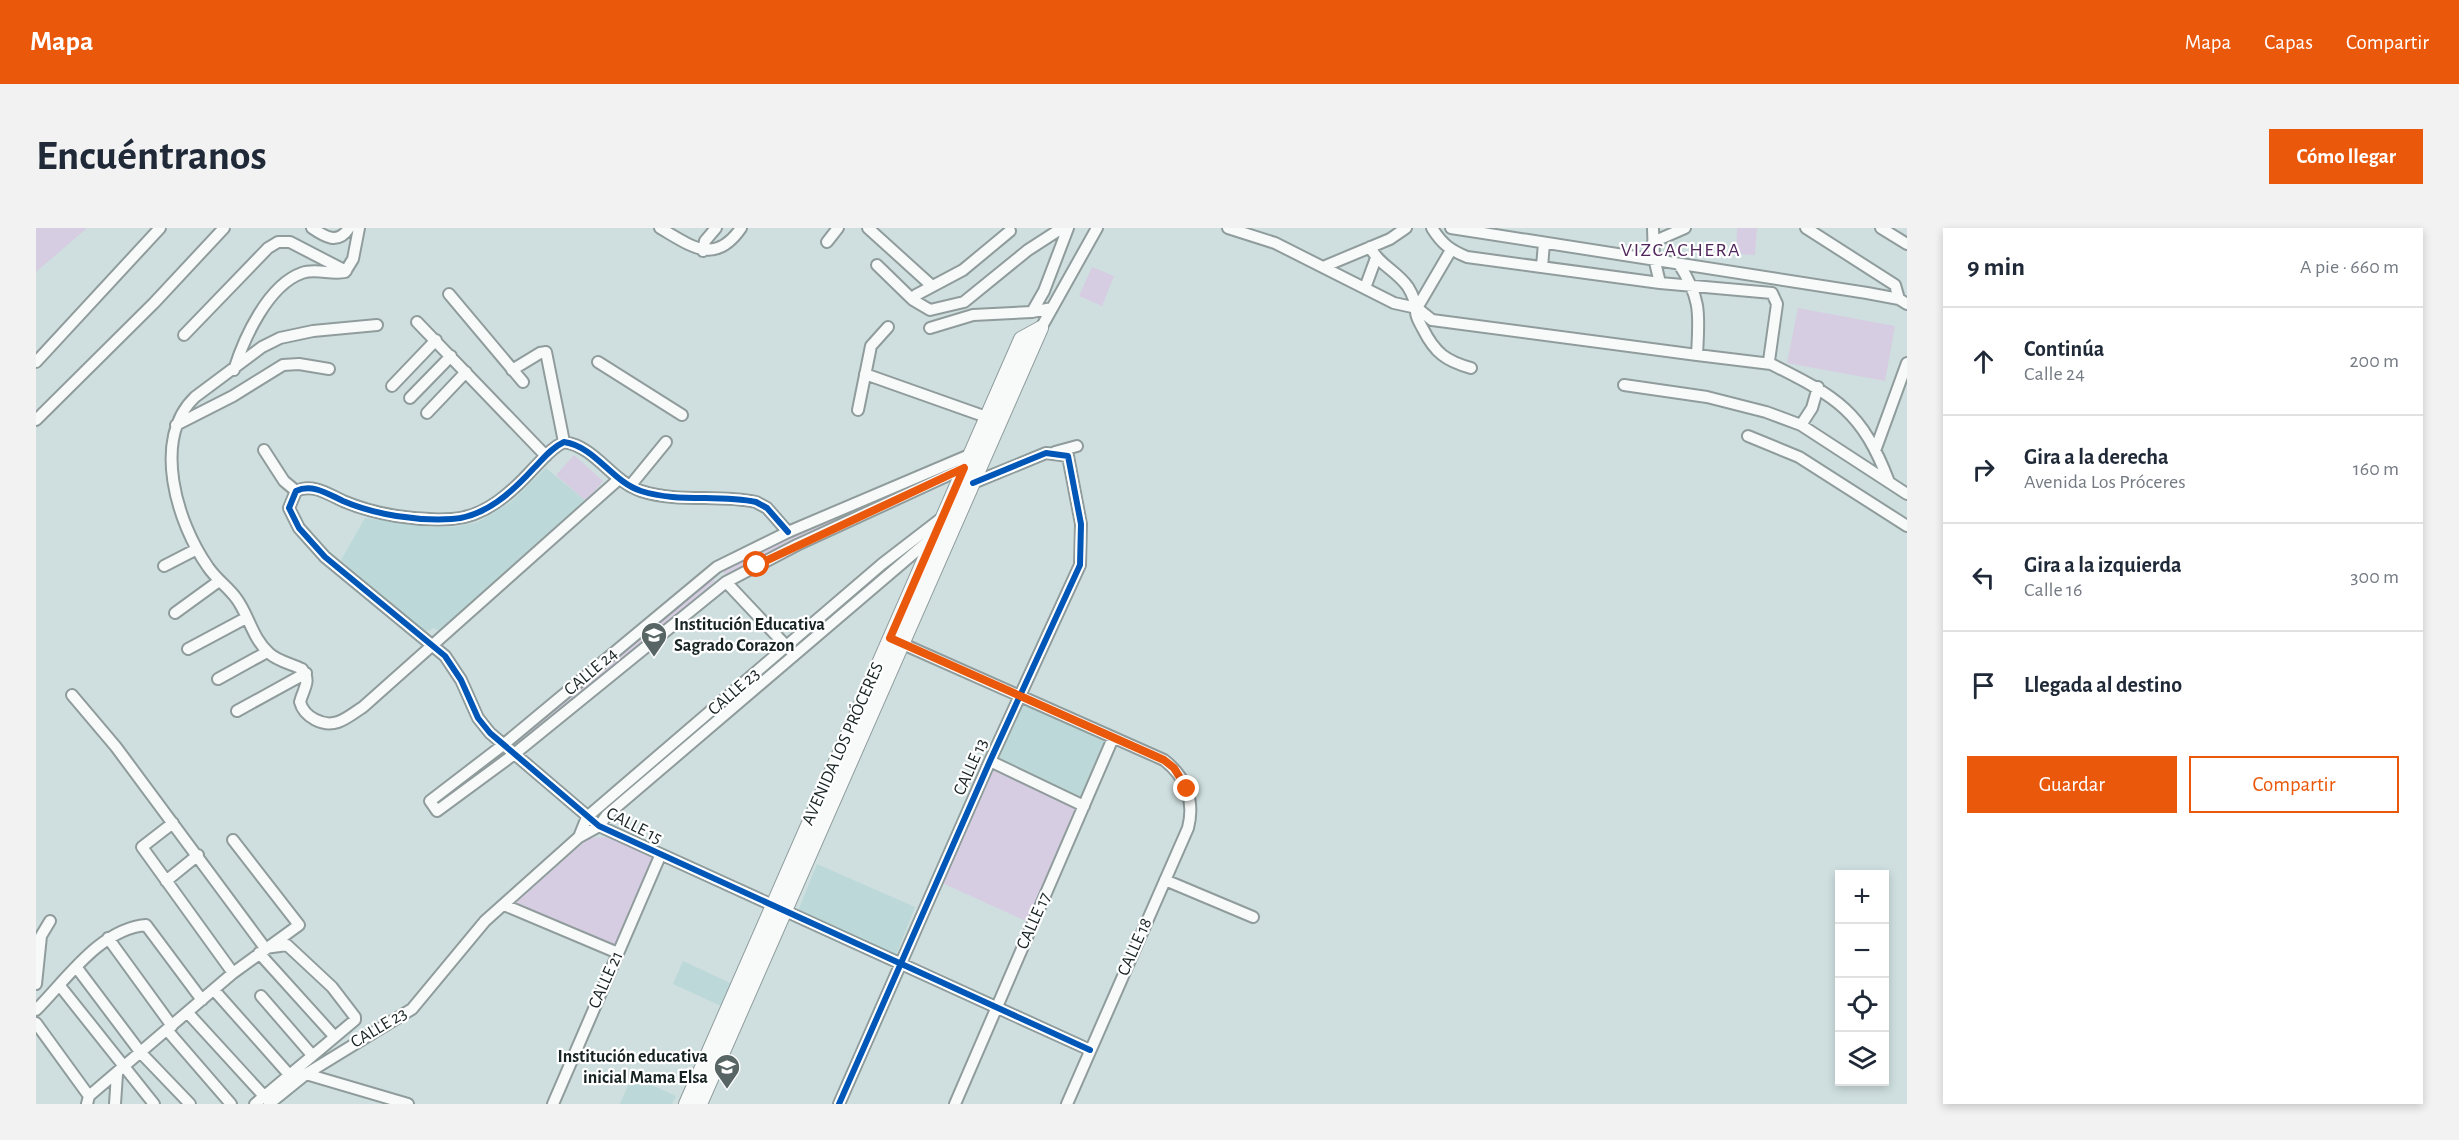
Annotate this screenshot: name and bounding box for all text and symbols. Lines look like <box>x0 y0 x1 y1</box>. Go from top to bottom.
text: Mapa <box>30 28 93 56</box>
text: Mapa <box>2185 32 2231 53</box>
text: Capas <box>2264 32 2313 53</box>
text: Compartir <box>2346 32 2429 53</box>
button: Cómo llegar <box>2269 129 2423 184</box>
text: Encuéntranos <box>36 135 267 177</box>
district label: VIZCACHERA <box>1621 240 1741 260</box>
text: 9 min <box>1967 254 2025 280</box>
text: A pie · 660 m <box>2300 257 2399 277</box>
text: Continúa <box>2024 338 2104 360</box>
icon: ahead <box>1967 345 2000 378</box>
text: 200 m <box>2349 351 2399 371</box>
text: Calle 24 <box>2024 364 2085 384</box>
text: Gira a la derecha <box>2024 446 2169 468</box>
icon: right <box>1967 453 2000 486</box>
text: 160 m <box>2353 459 2399 479</box>
text: Avenida Los Próceres <box>2024 472 2186 492</box>
route start <box>743 551 769 577</box>
text: Gira a la izquierda <box>2024 554 2182 576</box>
icon: left <box>1967 561 2000 594</box>
text: 300 m <box>2350 567 2399 587</box>
text: Calle 16 <box>2024 580 2082 600</box>
place label: Institución Educativa Sagrado Corazon <box>674 616 825 655</box>
school or university icon: Institución Educativa Sagrado Corazon <box>639 620 669 658</box>
street label: CALLE 24 <box>561 645 621 699</box>
street label: AVENIDA LOS PRÓCERES <box>796 659 887 828</box>
street label: CALLE 23 <box>705 665 763 719</box>
icon: arrive <box>1967 669 2000 702</box>
text: Llegada al destino <box>2024 674 2182 696</box>
street label: CALLE 13 <box>951 736 991 798</box>
button: Guardar <box>1967 756 2177 813</box>
button: Compartir <box>2189 756 2399 813</box>
route end <box>1173 775 1199 801</box>
street label: CALLE 15 <box>603 804 665 848</box>
map controls <box>1835 870 1889 1086</box>
button: + <box>1835 870 1889 924</box>
street label: CALLE 17 <box>1014 890 1054 952</box>
street label: CALLE 18 <box>1114 915 1156 979</box>
button: − <box>1835 924 1889 978</box>
street label: CALLE 21 <box>585 949 627 1011</box>
button: locate <box>1835 978 1889 1032</box>
street label: CALLE 23 <box>348 1004 410 1052</box>
button: layers <box>1835 1032 1889 1086</box>
place label: Institución educativa inicial Mama Elsa <box>557 1048 708 1087</box>
school or university icon: Institución educativa inicial Mama Elsa <box>712 1052 742 1090</box>

